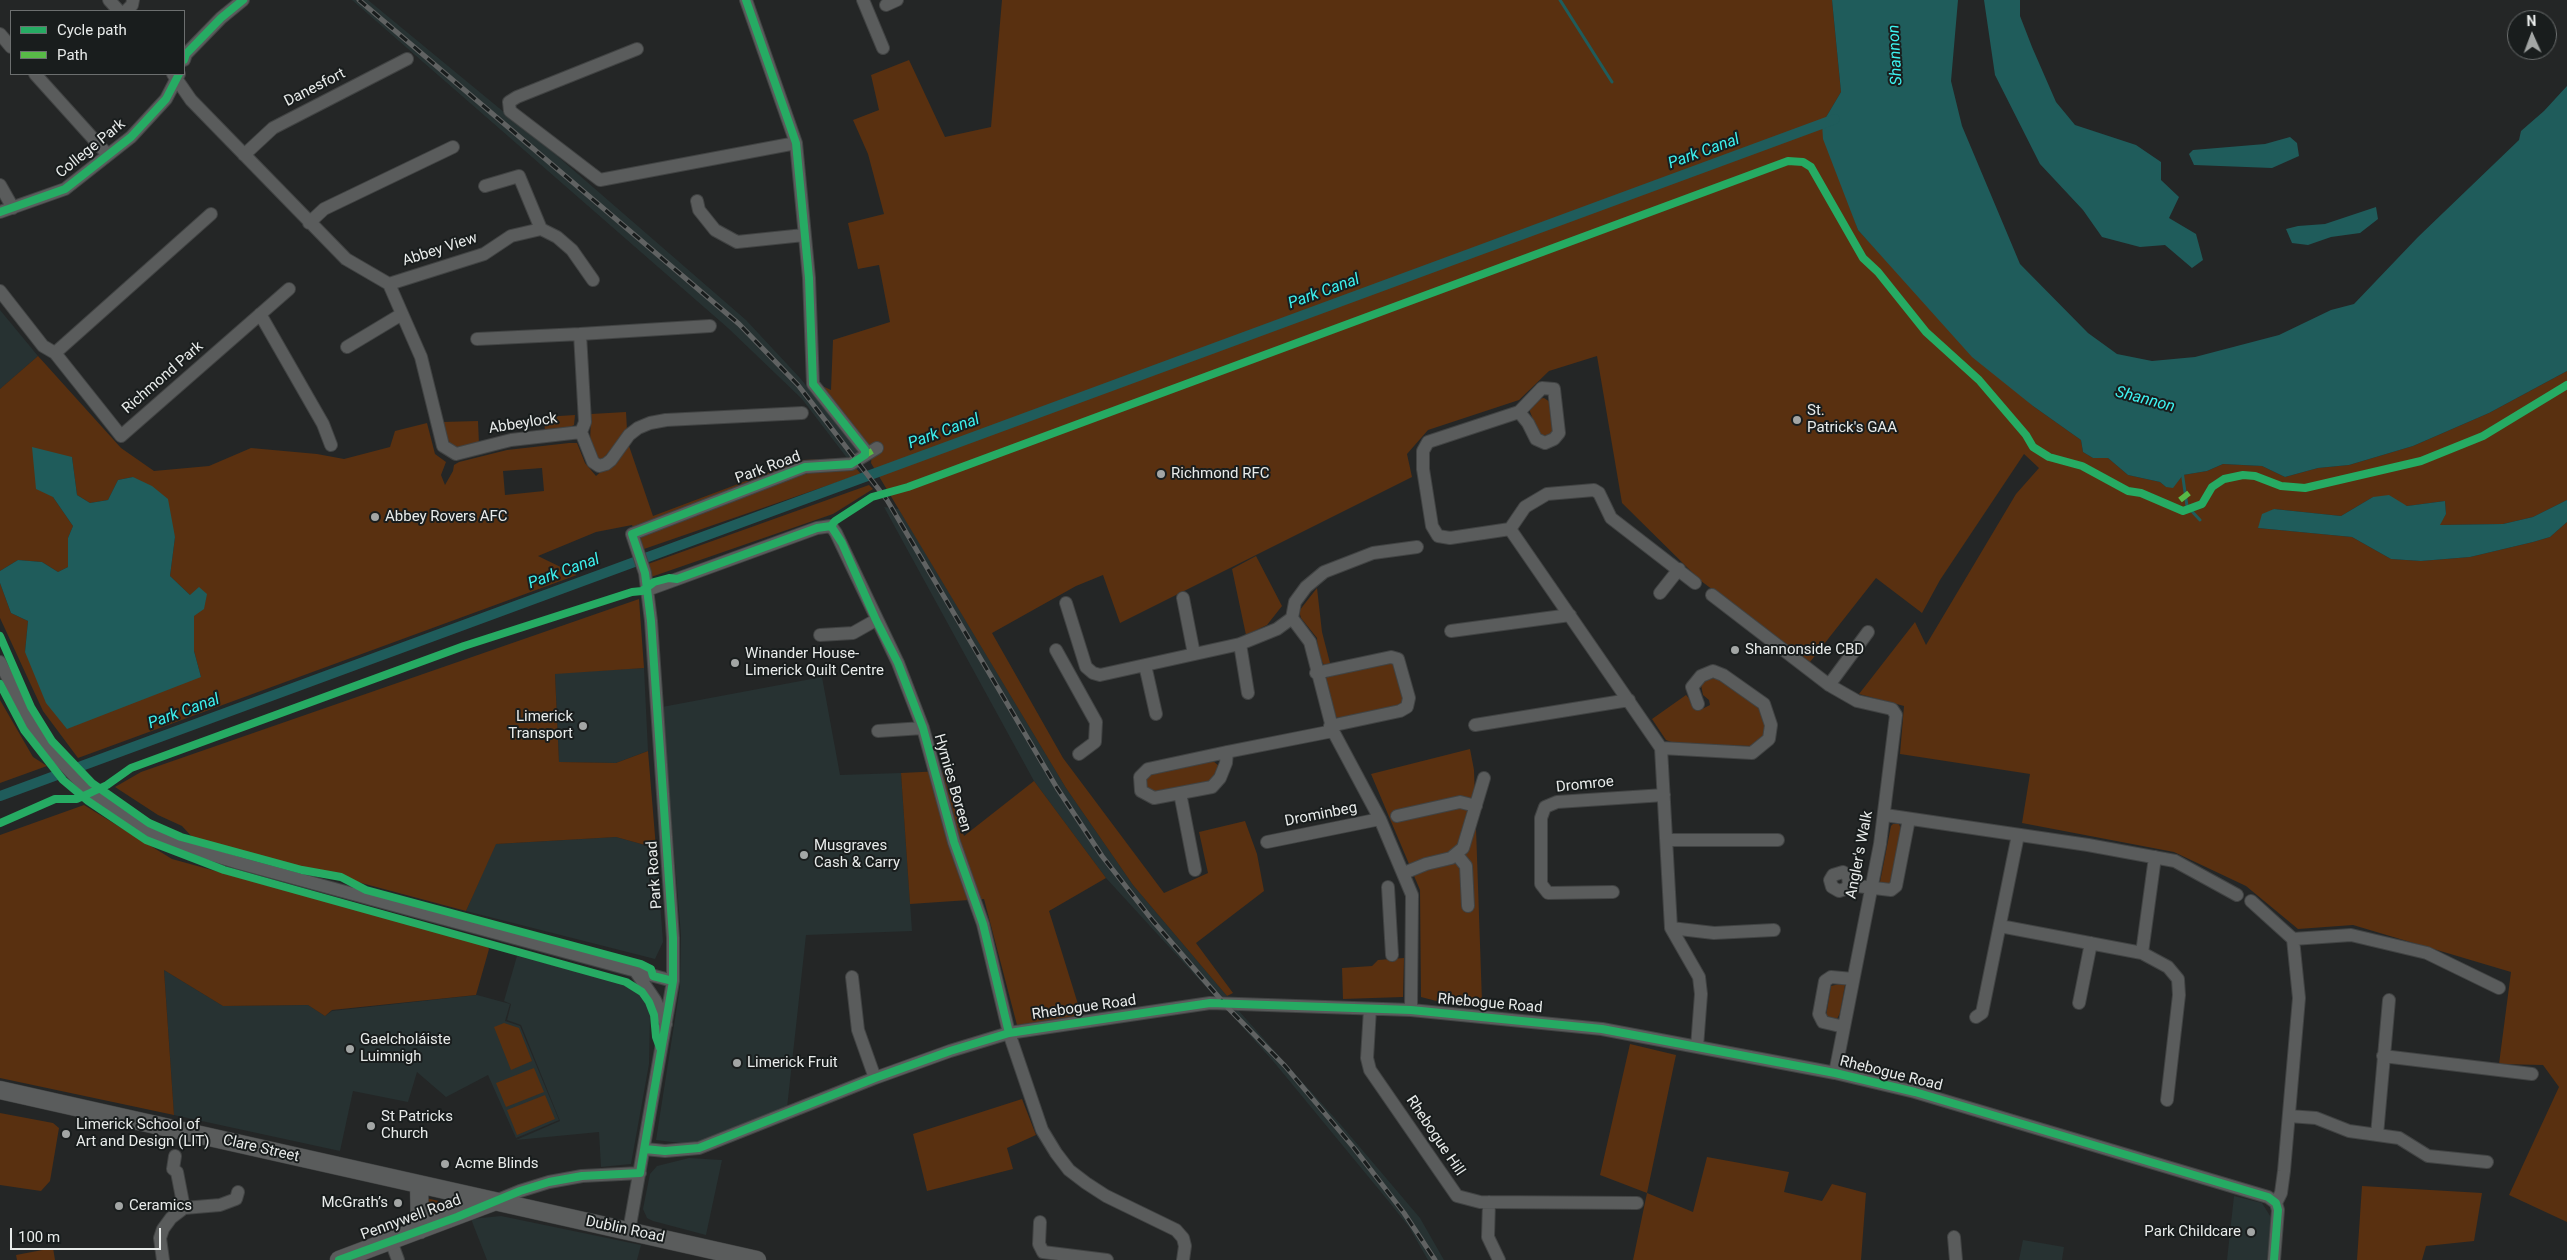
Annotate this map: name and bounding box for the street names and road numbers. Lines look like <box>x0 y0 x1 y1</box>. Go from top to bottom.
street label: Danesfort <box>281 65 349 111</box>
street label: College Park <box>53 116 129 182</box>
street label: Abbey View <box>400 229 480 271</box>
street label: Richmond Park <box>119 338 207 418</box>
street label: Abbeylock <box>487 410 559 438</box>
street label: Park Road <box>733 448 803 488</box>
street label: Hymies Boreen <box>929 732 975 834</box>
street label: Dromroe <box>1555 773 1615 797</box>
street label: Drominbeg <box>1283 799 1359 831</box>
street label: Angler's Walk <box>1843 809 1877 901</box>
street label: Park Road <box>644 840 666 910</box>
street label: Rhebogue Road <box>1437 990 1543 1018</box>
street label: Rhebogue Road <box>1031 992 1137 1024</box>
street label: Rhebogue Road <box>1838 1053 1944 1095</box>
street label: Rhebogue Hill <box>1402 1093 1468 1179</box>
street label: Clare Street <box>221 1131 301 1167</box>
street label: Pennywell Road <box>358 1191 464 1245</box>
street label: Dublin Road <box>584 1213 666 1247</box>

